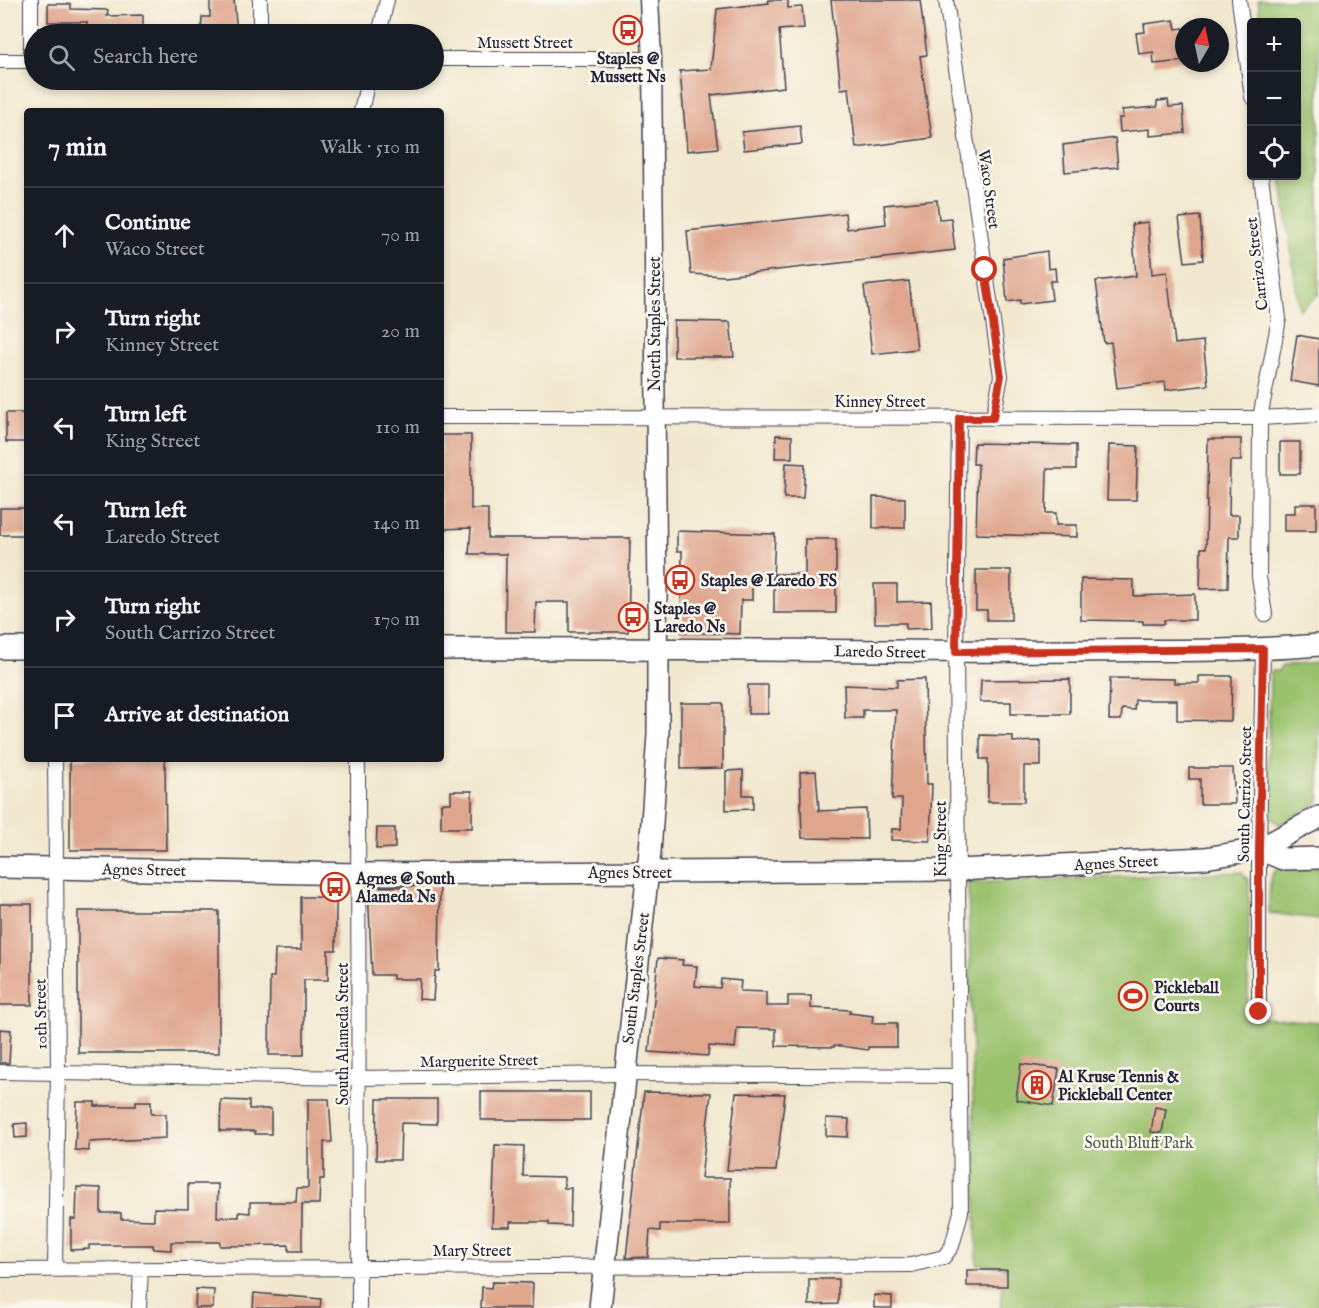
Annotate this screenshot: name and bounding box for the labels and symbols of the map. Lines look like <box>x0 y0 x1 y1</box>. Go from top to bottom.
bus stop icon: Staples @ Mussett Ns <box>612 14 644 46</box>
north arrow <box>1175 18 1229 72</box>
street label: Mussett Street <box>477 34 574 54</box>
place label: Staples @ Mussett Ns <box>590 50 666 88</box>
street label: Waco Street <box>973 148 1004 231</box>
street label: Carrizo Street <box>1242 216 1274 311</box>
street label: North Staples Street <box>646 256 666 392</box>
route start <box>971 256 997 282</box>
street label: Kinney Street <box>834 393 926 413</box>
bus stop icon: Staples @ Laredo FS <box>664 564 696 596</box>
place label: Staples @ Laredo FS <box>701 572 837 592</box>
place label: Staples @ Laredo Ns <box>654 600 726 638</box>
bus stop icon: Staples @ Laredo Ns <box>617 601 649 633</box>
street label: Laredo Street <box>834 642 927 664</box>
street label: South Carrizo Street <box>1235 725 1257 862</box>
street label: King Street <box>932 800 952 877</box>
street label: Agnes Street <box>1073 852 1159 876</box>
street label: Agnes Street <box>101 860 187 882</box>
street label: Agnes Street <box>587 864 673 884</box>
place label: Agnes @ South Alameda Ns <box>355 870 456 908</box>
bus stop icon: Agnes @ South Alameda Ns <box>319 871 351 903</box>
street label: South Staples Street <box>619 911 655 1045</box>
street label: South Alameda Street <box>334 962 354 1106</box>
street label: 10th Street <box>31 978 53 1050</box>
place label: Pickleball Courts <box>1154 979 1219 1017</box>
sports icon: Pickleball Courts <box>1117 980 1149 1012</box>
route end <box>1245 998 1271 1024</box>
street label: Marguerite Street <box>420 1051 539 1073</box>
place label: Al Kruse Tennis & Pickleball Center <box>1057 1068 1179 1106</box>
building icon: Al Kruse Tennis & Pickleball Center <box>1021 1069 1053 1101</box>
park label: South Bluff Park <box>1084 1134 1194 1154</box>
street label: Mary Street <box>433 1242 512 1262</box>

